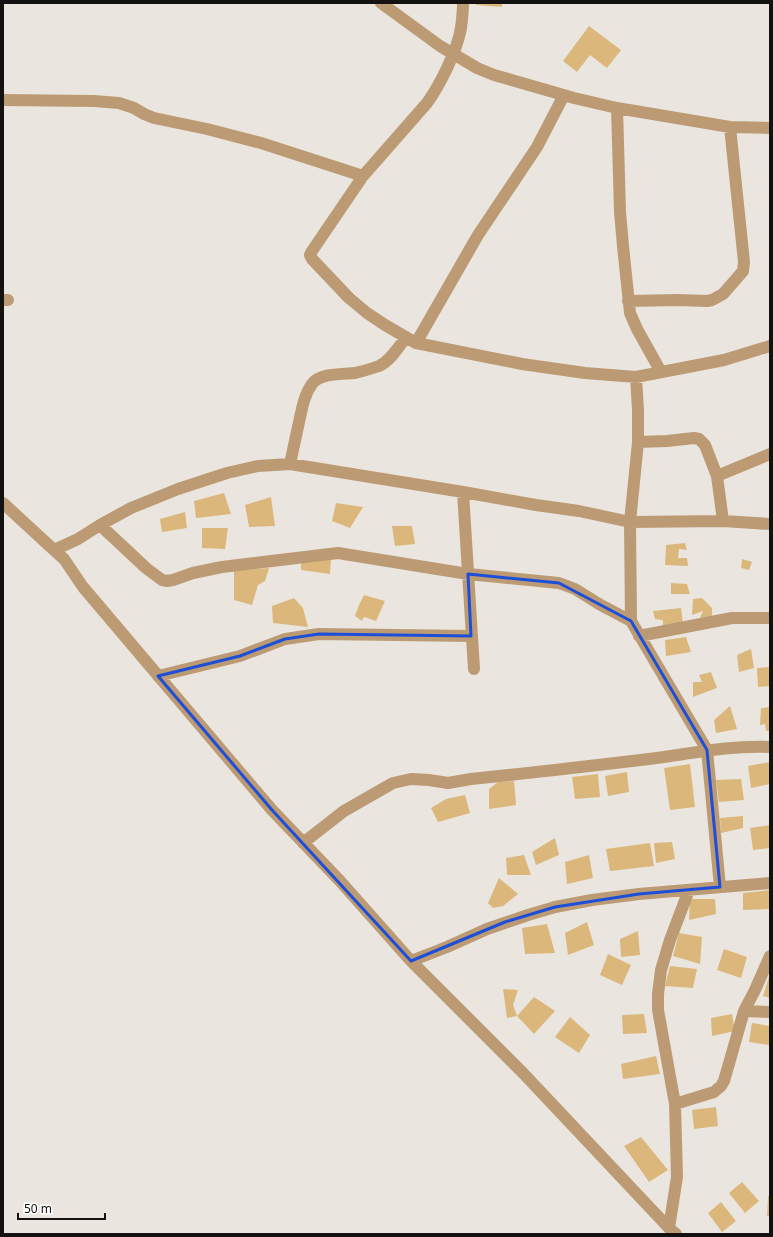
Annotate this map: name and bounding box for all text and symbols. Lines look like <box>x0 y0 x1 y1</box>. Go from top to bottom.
scale bar <box>18 1195 105 1221</box>
text: 50 m <box>24 1200 52 1217</box>

